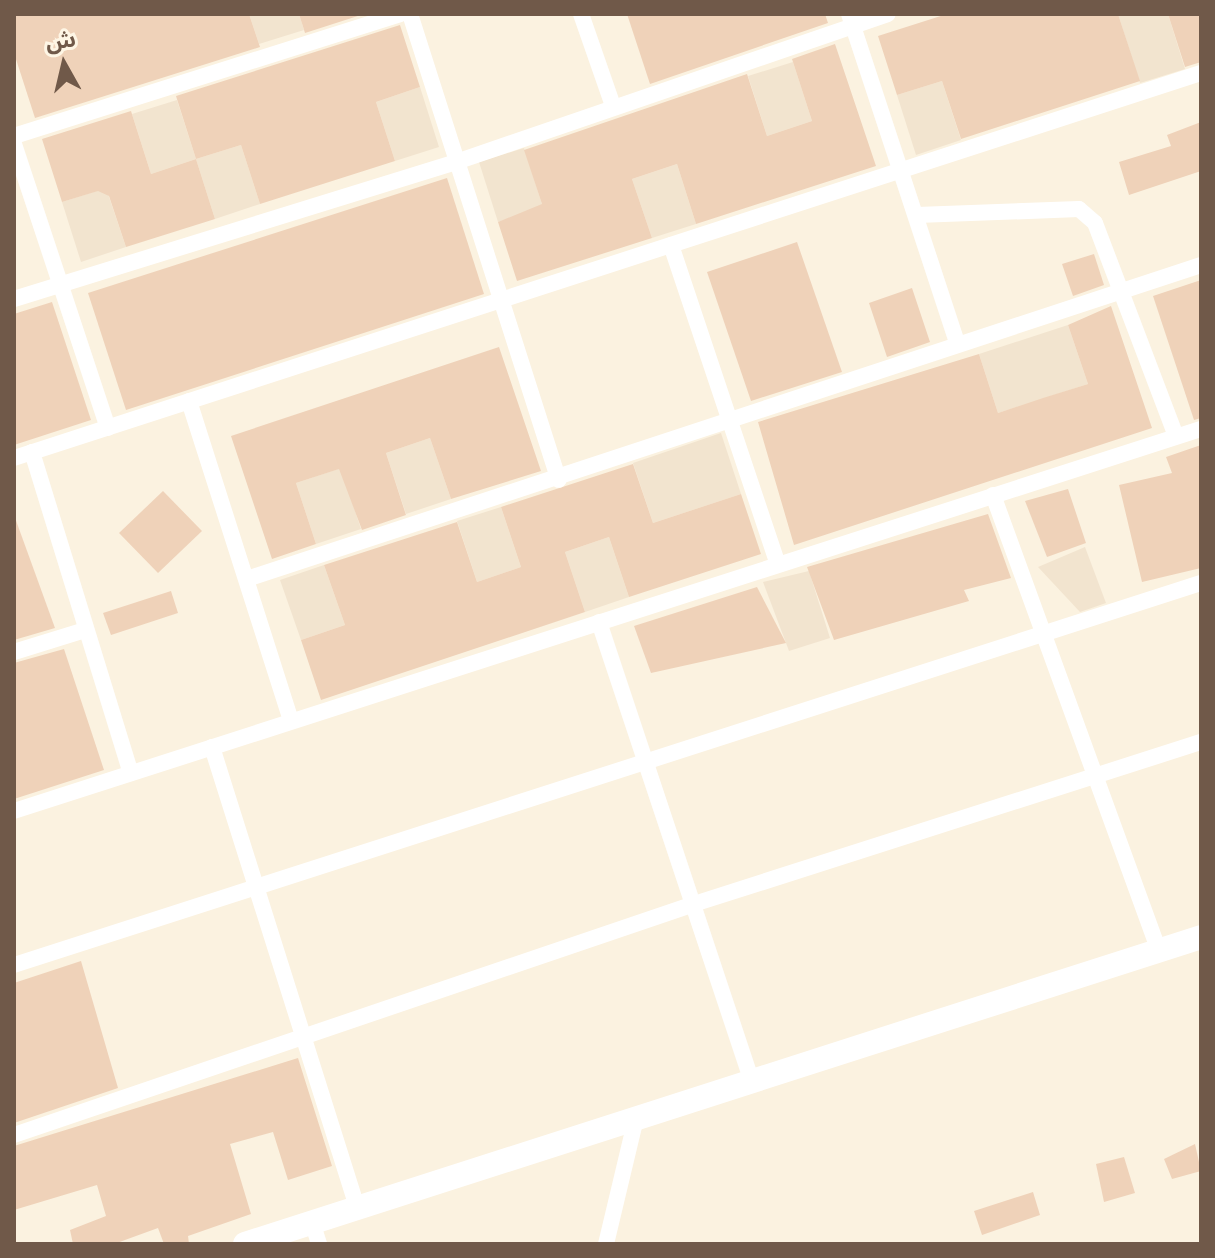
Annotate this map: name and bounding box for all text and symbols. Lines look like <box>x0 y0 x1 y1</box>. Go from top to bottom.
north arrow <box>24 24 104 104</box>
text: ش <box>44 24 78 56</box>

